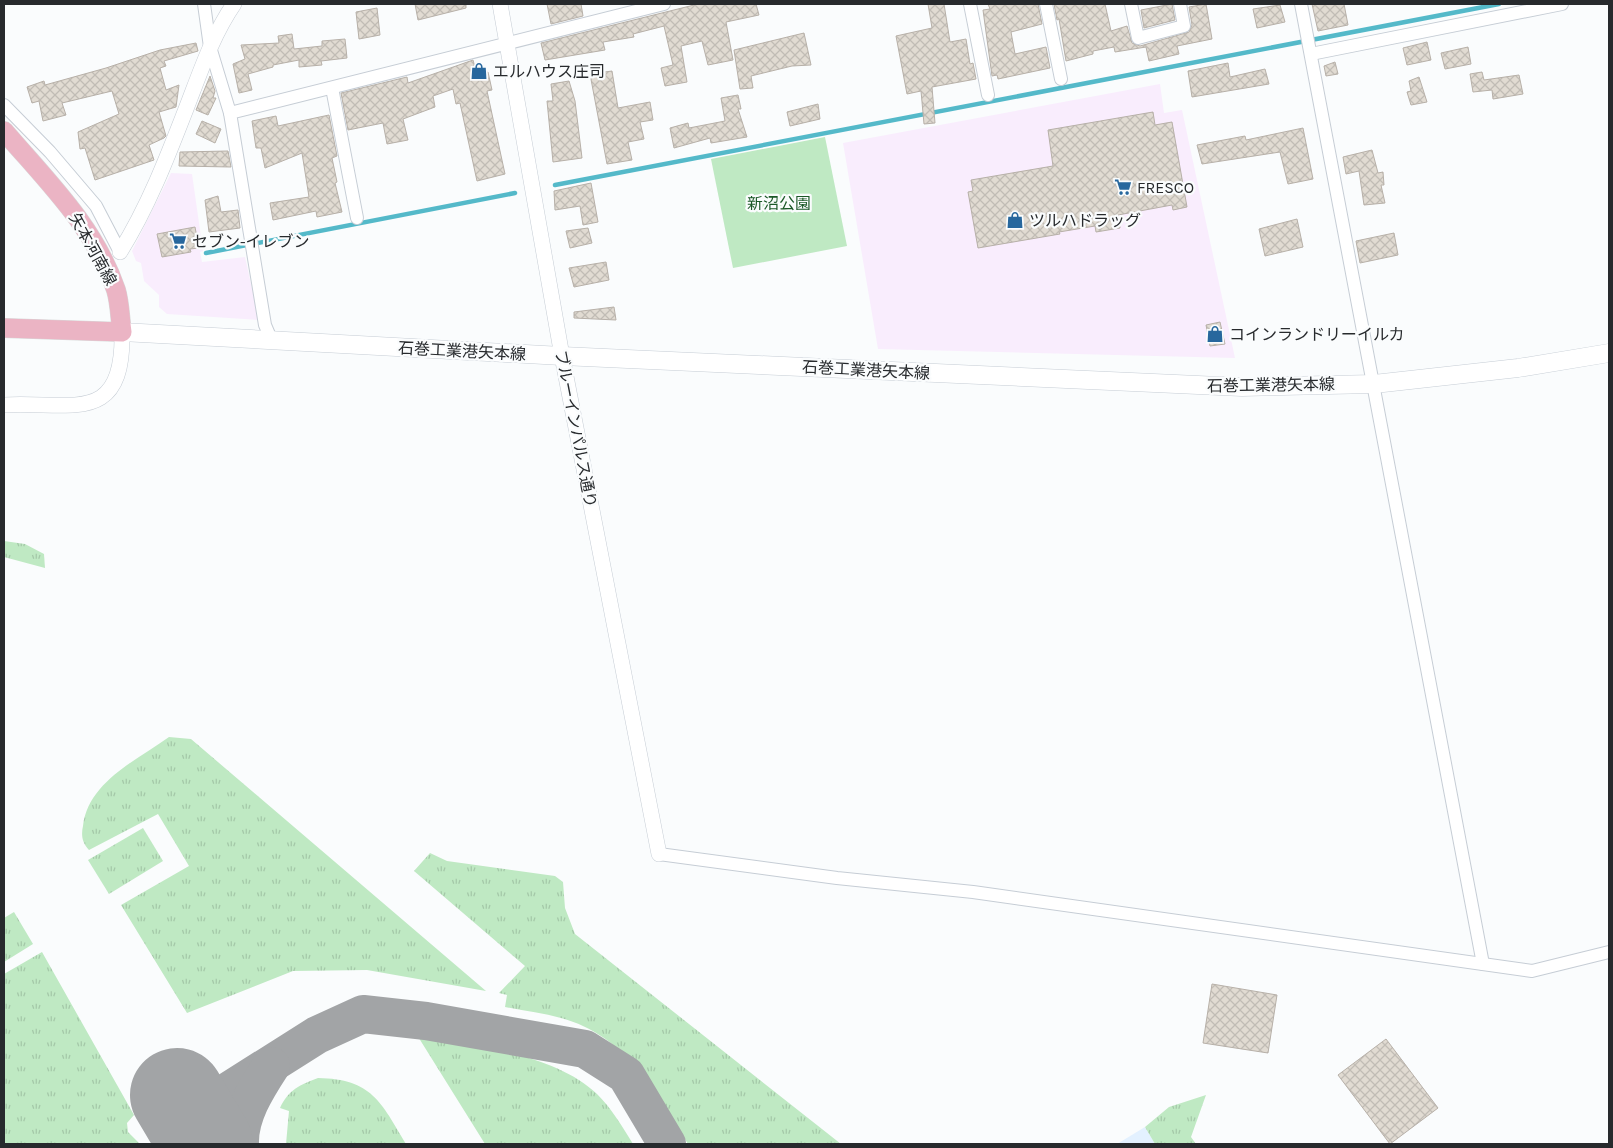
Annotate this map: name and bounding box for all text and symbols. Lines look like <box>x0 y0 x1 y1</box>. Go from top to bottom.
shop icon: エルハウス庄司 <box>469 61 489 81</box>
place label: エルハウス庄司 <box>493 62 605 81</box>
supermarket icon: FRESCO <box>1113 177 1133 197</box>
place label: FRESCO <box>1137 178 1194 197</box>
park label: 新沼公園 <box>747 194 811 213</box>
street label: 矢本河南線 <box>65 209 121 289</box>
shop icon: ツルハドラッグ <box>1005 210 1025 230</box>
place label: ツルハドラッグ <box>1029 211 1141 230</box>
supermarket icon: セブン-イレブン <box>168 231 188 251</box>
place label: セブン-イレブン <box>192 232 310 251</box>
shop icon: コインランドリーイルカ <box>1205 324 1225 344</box>
place label: コインランドリーイルカ <box>1229 325 1405 344</box>
street label: 石巻工業港矢本線 <box>398 338 526 364</box>
street label: ブルーインパルス通り <box>551 349 601 509</box>
street label: 石巻工業港矢本線 <box>802 357 930 383</box>
street label: 石巻工業港矢本線 <box>1207 374 1335 396</box>

